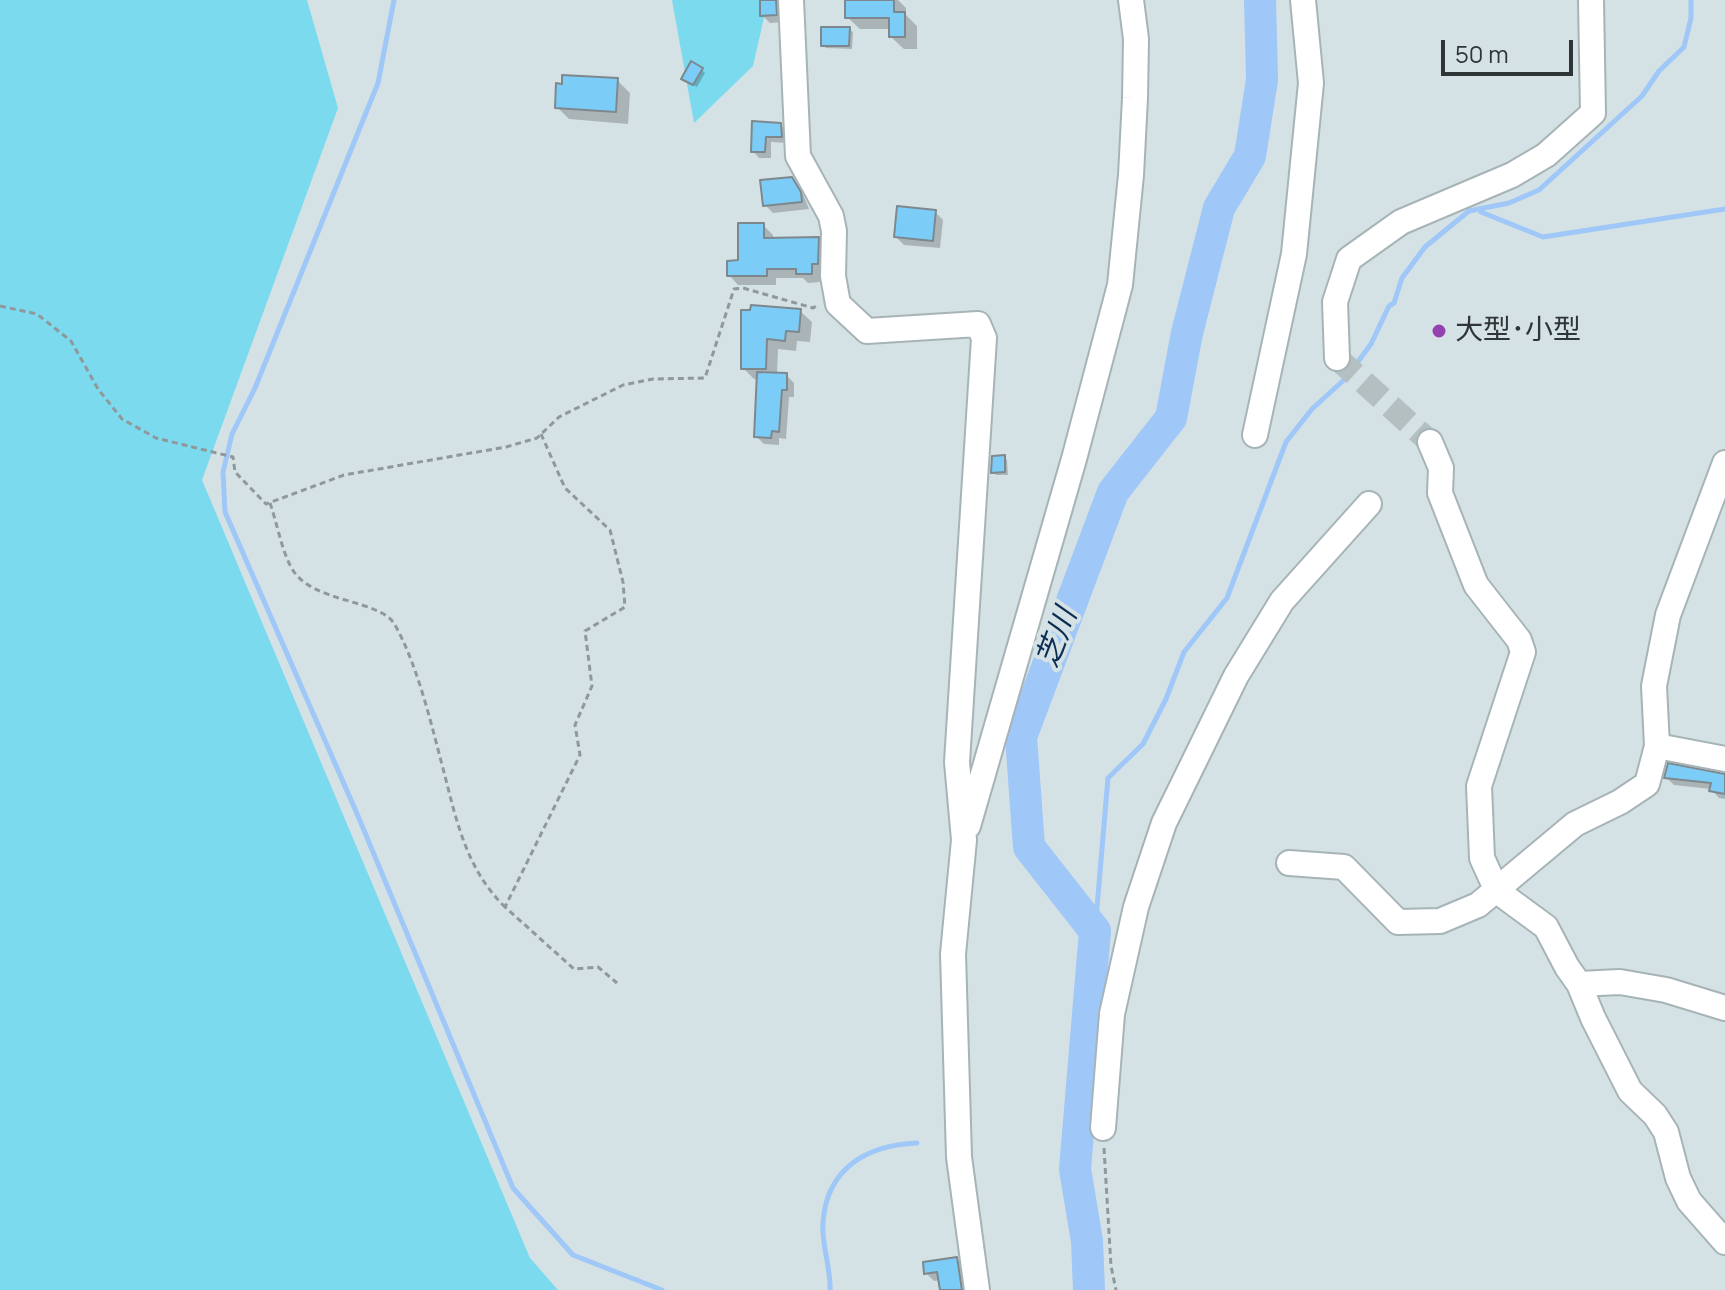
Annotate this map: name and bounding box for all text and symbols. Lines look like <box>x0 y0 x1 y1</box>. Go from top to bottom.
scale bar <box>1445 24 1577 74</box>
text: 50 m <box>1455 37 1509 70</box>
place label: 大型･小型 <box>1455 314 1581 348</box>
marker: 大型･小型 <box>1430 322 1448 340</box>
water label: 芝川 <box>1030 604 1086 672</box>

